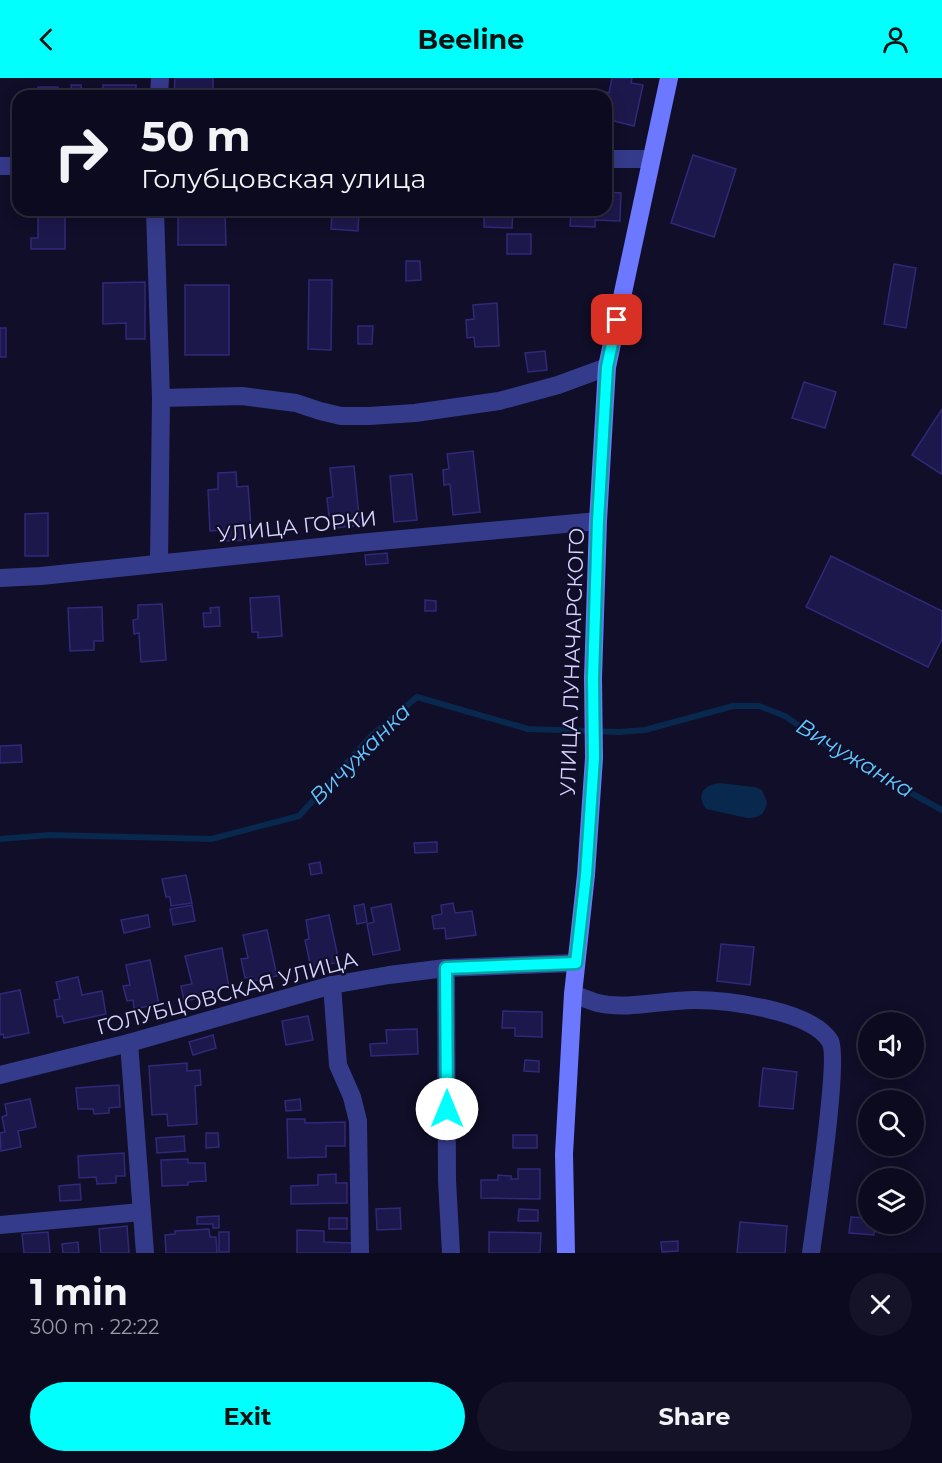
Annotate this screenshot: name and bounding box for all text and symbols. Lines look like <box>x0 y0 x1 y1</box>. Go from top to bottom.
icon: back <box>30 23 63 56</box>
text: Beeline <box>418 23 524 56</box>
icon: person <box>879 23 912 56</box>
text: 50 m <box>141 110 250 162</box>
icon: right <box>42 114 120 192</box>
text: Голубцовская улица <box>141 162 426 195</box>
pin <box>591 294 642 345</box>
icon: arrive <box>600 303 633 336</box>
street label: УЛИЦА ГОРКИ <box>216 505 378 547</box>
street label: УЛИЦА ЛУНАЧАРСКОГО <box>555 527 589 797</box>
water label: Вичужанка <box>304 698 416 810</box>
water label: Вичужанка <box>791 712 919 804</box>
street label: ГОЛУБЦОВСКАЯ УЛИЦА <box>94 946 361 1040</box>
map controls <box>858 1012 924 1234</box>
button: sound <box>858 1012 924 1078</box>
position arrow <box>415 1077 479 1141</box>
button: search <box>858 1090 924 1156</box>
button: layers <box>858 1168 924 1234</box>
text: 1 min <box>30 1270 128 1314</box>
button: close <box>849 1273 912 1336</box>
text: 300 m · 22:22 <box>30 1315 159 1339</box>
button: Exit <box>30 1382 465 1451</box>
button: Share <box>477 1382 912 1451</box>

